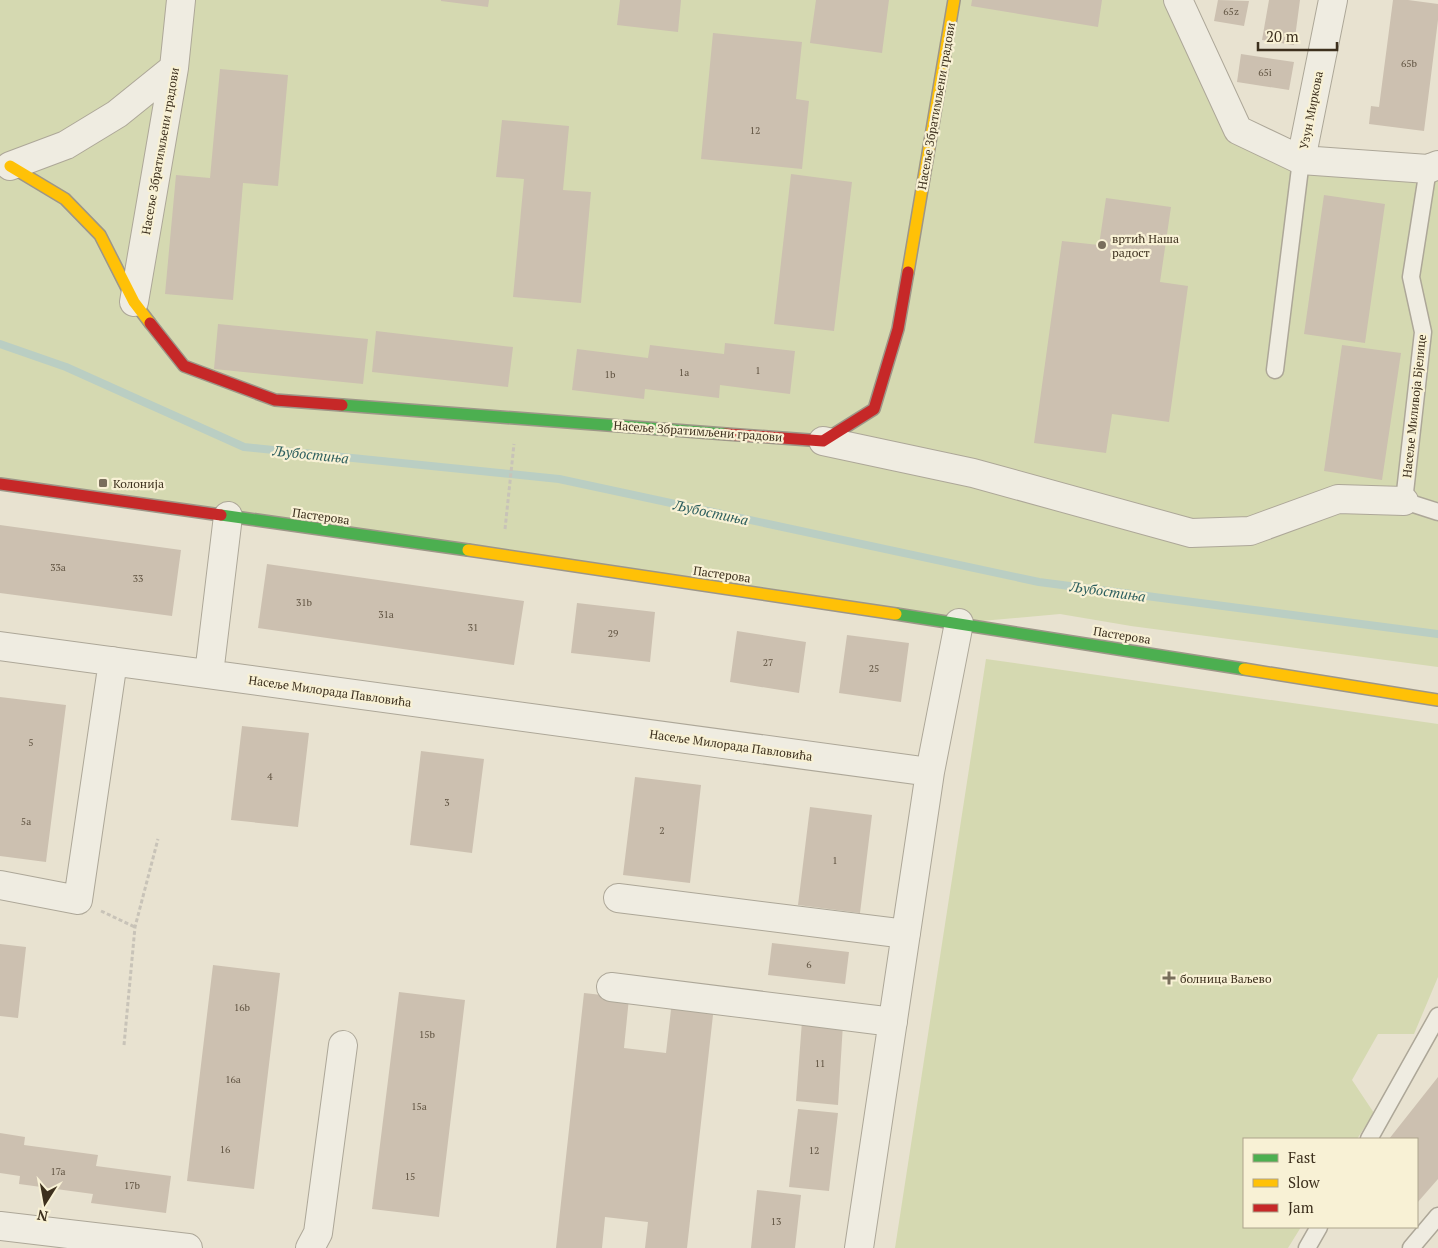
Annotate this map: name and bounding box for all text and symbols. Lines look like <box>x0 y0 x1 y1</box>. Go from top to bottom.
house number: 65z <box>1223 5 1239 18</box>
scale bar <box>1258 20 1337 52</box>
street label: Насеље Збратимљени градови <box>914 21 958 191</box>
text: 20 m <box>1266 26 1299 46</box>
house number: 65b <box>1401 57 1418 70</box>
street label: Насеље Збратимљени градови <box>138 66 182 236</box>
house number: 65i <box>1258 66 1272 79</box>
street label: Узун Миркова <box>1296 70 1326 150</box>
house number: 12 <box>750 124 760 137</box>
place label: вртић Наша радост <box>1112 231 1179 260</box>
marker: вртић Наша радост <box>1096 239 1108 251</box>
street label: Насеље Миливоја Бјелице <box>1399 333 1429 479</box>
house number: 1 <box>755 364 761 377</box>
house number: 1a <box>679 366 689 379</box>
house number: 1b <box>605 368 616 381</box>
street label: Насеље Збратимљени градови <box>613 418 783 444</box>
water label: Љубостиња <box>271 440 350 467</box>
place label: Колонија <box>113 476 164 491</box>
marker: Колонија <box>97 477 109 489</box>
water label: Љубостиња <box>671 495 750 529</box>
street label: Пастерова <box>291 505 351 527</box>
house number: 33a <box>50 561 66 574</box>
street label: Пастерова <box>692 563 752 585</box>
house number: 33 <box>133 572 143 585</box>
water label: Љубостиња <box>1068 576 1147 606</box>
house number: 31b <box>296 596 313 609</box>
house number: 31a <box>378 608 394 621</box>
house number: 31 <box>468 621 478 634</box>
street label: Пастерова <box>1092 623 1152 647</box>
house number: 29 <box>608 627 618 640</box>
house number: 27 <box>763 656 773 669</box>
house number: 25 <box>869 662 879 675</box>
street label: Насеље Милорада Павловића <box>248 672 412 710</box>
street label: Насеље Милорада Павловића <box>649 726 813 764</box>
house number: 5 <box>28 736 34 749</box>
house number: 4 <box>267 770 273 783</box>
house number: 3 <box>444 796 450 809</box>
house number: 5a <box>21 815 31 828</box>
house number: 2 <box>659 824 665 837</box>
house number: 1 <box>832 854 838 867</box>
house number: 6 <box>806 958 812 971</box>
marker: болница Ваљево <box>1162 971 1176 985</box>
place label: болница Ваљево <box>1180 971 1272 986</box>
house number: 16b <box>234 1001 251 1014</box>
house number: 15b <box>419 1028 436 1041</box>
house number: 11 <box>815 1057 825 1070</box>
house number: 16a <box>225 1073 241 1086</box>
house number: 15a <box>411 1100 427 1113</box>
legend <box>1243 1138 1418 1228</box>
house number: 16 <box>220 1143 231 1156</box>
house number: 12 <box>809 1144 819 1157</box>
text: Fast <box>1288 1147 1316 1167</box>
house number: 17a <box>50 1165 66 1178</box>
house number: 15 <box>405 1170 415 1183</box>
text: Slow <box>1288 1172 1321 1192</box>
north arrow <box>20 1178 70 1228</box>
house number: 17b <box>124 1179 141 1192</box>
text: Jam <box>1288 1197 1314 1217</box>
text: N <box>35 1206 49 1227</box>
house number: 13 <box>771 1215 781 1228</box>

